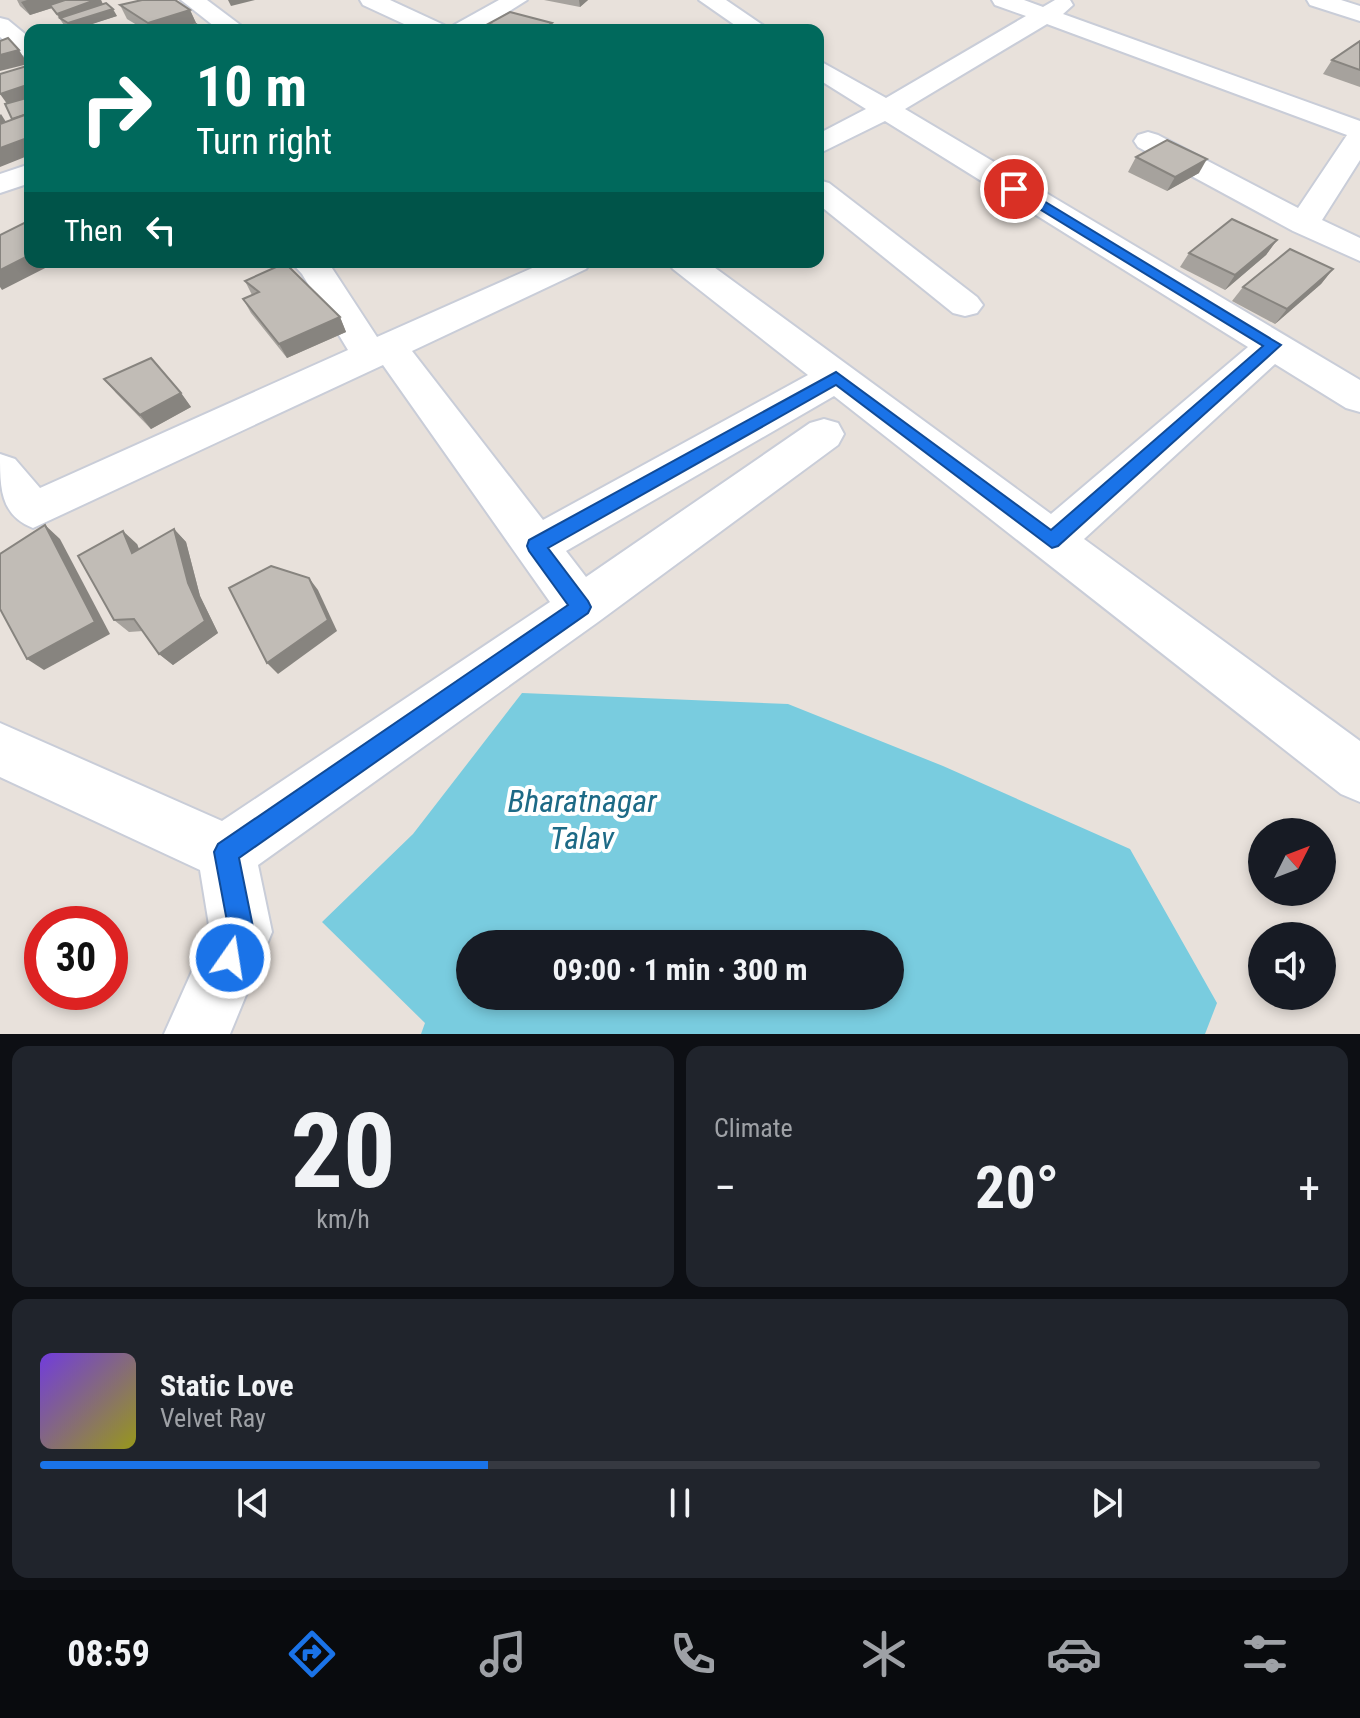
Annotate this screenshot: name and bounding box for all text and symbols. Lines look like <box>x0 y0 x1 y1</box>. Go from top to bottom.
text: 10 m <box>196 54 307 120</box>
icon: right <box>64 56 168 160</box>
text: Turn right <box>196 121 332 163</box>
pin <box>980 155 1048 223</box>
icon: arrive <box>992 167 1036 211</box>
icon: left <box>139 208 183 252</box>
text: Then <box>64 213 123 248</box>
water label: Bharatnagar Talav <box>507 782 658 857</box>
north arrow <box>1248 818 1336 906</box>
map controls <box>1248 818 1336 1010</box>
speed limit sign: 30 <box>24 906 128 1010</box>
position arrow <box>188 916 272 1000</box>
button: sound <box>1248 922 1336 1010</box>
text: 09:00 · 1 min · 300 m <box>553 952 807 987</box>
text: 20 <box>290 1091 396 1212</box>
text: Climate <box>714 1113 793 1143</box>
text: 20° <box>975 1152 1059 1223</box>
text: − <box>714 1162 736 1214</box>
text: + <box>1298 1162 1320 1214</box>
text: km/h <box>316 1204 370 1234</box>
text: Static Love <box>160 1368 294 1403</box>
text: Velvet Ray <box>160 1403 266 1433</box>
icon: previous <box>231 1481 275 1525</box>
icon: pause <box>658 1481 702 1525</box>
icon: next <box>1085 1481 1129 1525</box>
icon: directions <box>284 1626 340 1682</box>
icon: music <box>475 1626 531 1682</box>
icon: phone <box>665 1626 721 1682</box>
icon: climate <box>856 1626 912 1682</box>
icon: car <box>1046 1626 1102 1682</box>
icon: filters <box>1237 1626 1293 1682</box>
text: 08:59 <box>67 1633 150 1675</box>

